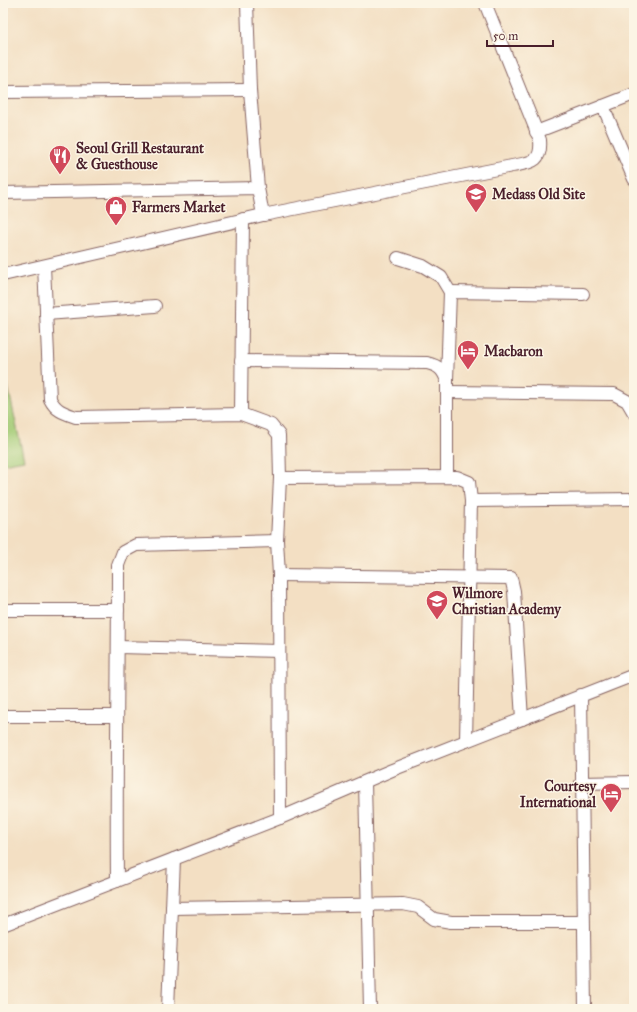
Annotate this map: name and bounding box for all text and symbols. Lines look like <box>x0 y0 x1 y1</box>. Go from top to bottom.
scale bar <box>487 22 553 48</box>
text: 50 m <box>493 29 518 43</box>
place label: Seoul Grill Restaurant & Guesthouse <box>76 140 204 173</box>
restaurant icon: Seoul Grill Restaurant & Guesthouse <box>47 143 73 176</box>
school or university icon: Medass Old Site <box>463 181 489 214</box>
place label: Medass Old Site <box>492 186 586 203</box>
shop icon: Farmers Market <box>103 194 129 227</box>
place label: Farmers Market <box>132 199 226 216</box>
hotel icon: Macbaron <box>455 338 481 371</box>
place label: Macbaron <box>484 343 543 360</box>
place label: Wilmore Christian Academy <box>452 585 562 619</box>
school or university icon: Wilmore Christian Academy <box>424 588 450 621</box>
place label: Courtesy International <box>520 778 597 811</box>
hotel icon: Courtesy International <box>598 781 624 814</box>

